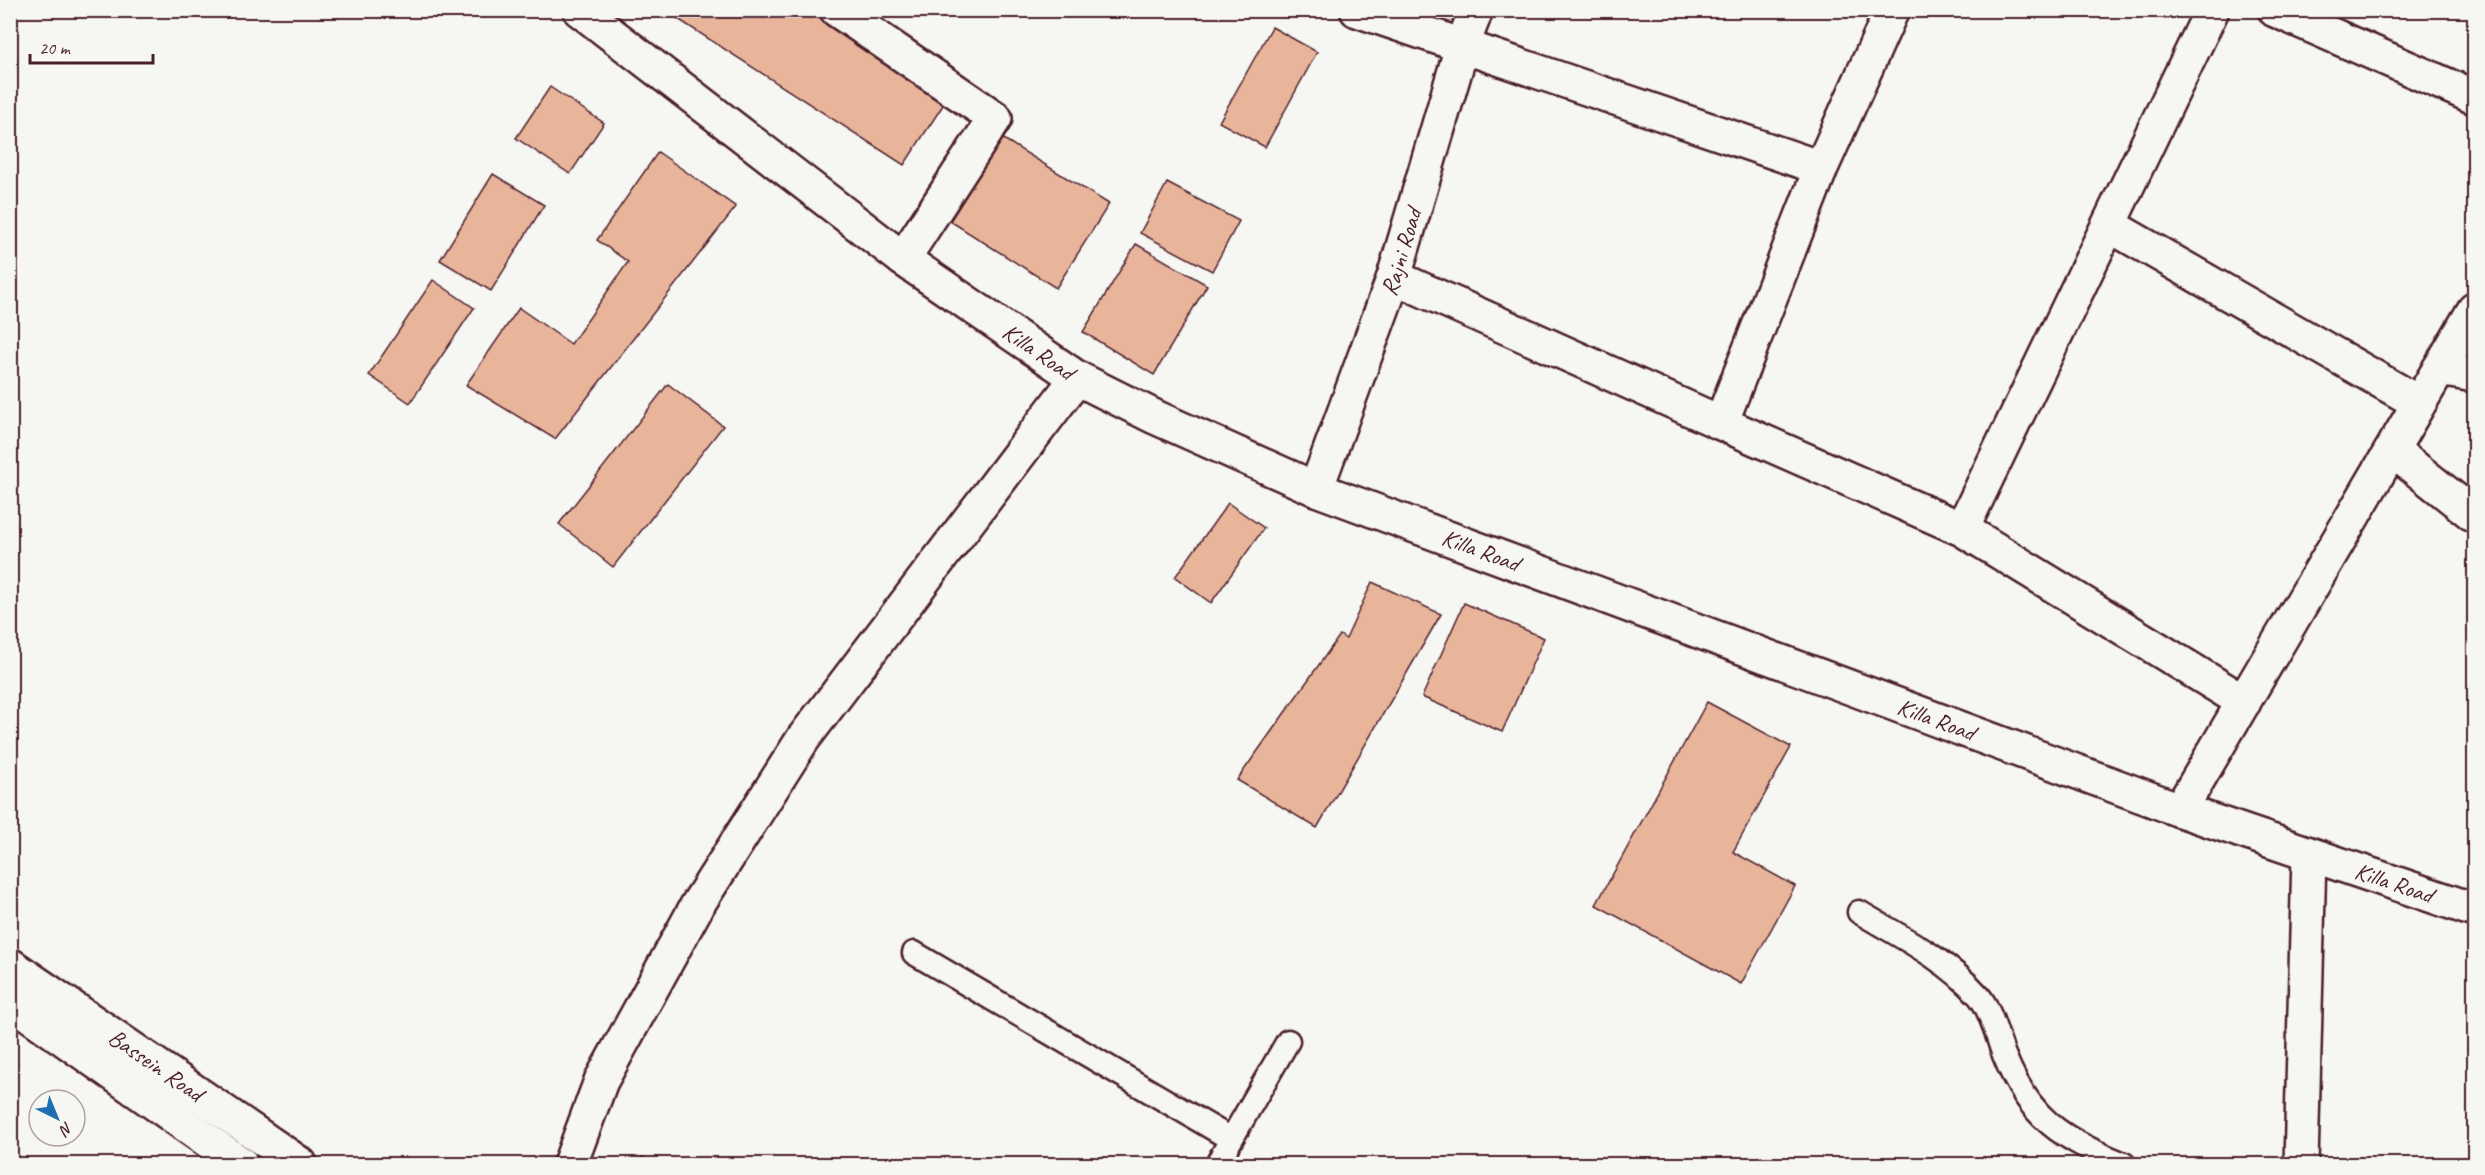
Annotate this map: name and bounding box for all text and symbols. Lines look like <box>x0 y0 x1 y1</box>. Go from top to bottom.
scale bar <box>30 27 153 65</box>
text: 20 m <box>39 37 72 59</box>
street label: Rajni Road <box>1373 201 1429 300</box>
street label: Killa Road <box>997 317 1083 389</box>
street label: Killa Road <box>1438 522 1527 580</box>
street label: Killa Road <box>1893 691 1983 749</box>
street label: Killa Road <box>2351 856 2440 911</box>
street label: Bassein Road <box>103 1022 212 1110</box>
north arrow <box>27 1088 87 1148</box>
text: N <box>54 1118 77 1141</box>

